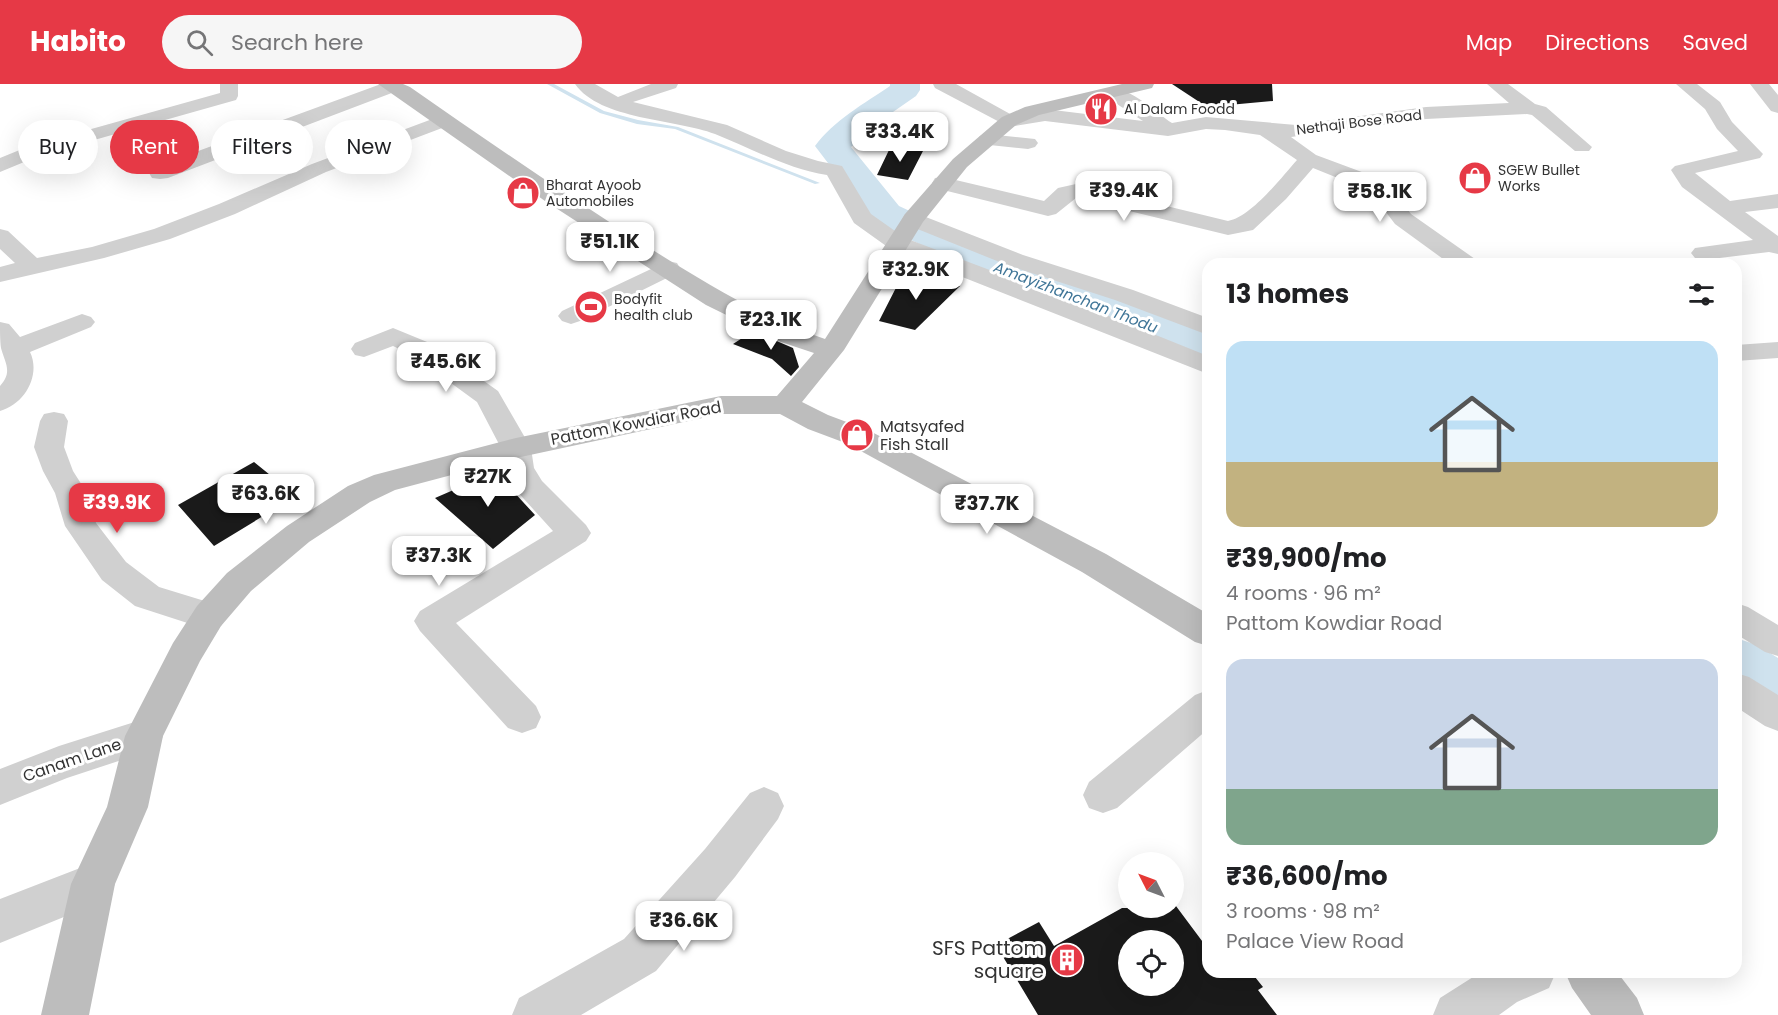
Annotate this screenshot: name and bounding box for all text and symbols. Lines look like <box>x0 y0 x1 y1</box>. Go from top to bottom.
search box <box>162 15 582 69</box>
text: Habito <box>30 22 126 61</box>
icon: search <box>183 26 216 59</box>
text: Search here <box>231 27 363 58</box>
text: Map <box>1466 28 1512 57</box>
text: Directions <box>1545 28 1649 57</box>
text: Saved <box>1682 28 1748 57</box>
restaurant icon: Al Dalam Foodd <box>1083 91 1119 127</box>
place label: Al Dalam Foodd <box>1124 99 1235 119</box>
street label: Nethaji Bose Road <box>1295 104 1423 140</box>
pin: ₹33.4K <box>851 112 949 163</box>
text: ₹33.4K <box>865 117 935 145</box>
chip: Buy <box>18 120 98 174</box>
chip: Rent <box>110 120 199 174</box>
chip: Filters <box>211 120 313 174</box>
chip: New <box>325 120 412 174</box>
shop icon: SGEW Bullet Works <box>1457 160 1493 196</box>
place label: SGEW Bullet Works <box>1498 160 1580 196</box>
pin: ₹39.4K <box>1075 171 1173 222</box>
pin: ₹58.1K <box>1331 172 1429 223</box>
shop icon: Bharat Ayoob Automobiles <box>505 175 541 211</box>
place label: Bharat Ayoob Automobiles <box>546 175 641 211</box>
text: ₹39.4K <box>1089 176 1159 204</box>
text: ₹58.1K <box>1347 177 1413 205</box>
pin: ₹51.1K <box>561 222 659 273</box>
text: ₹51.1K <box>580 227 640 255</box>
pin: ₹32.9K <box>867 250 965 301</box>
text: ₹32.9K <box>882 255 950 283</box>
water label: Amayizhanchan Thodu <box>990 256 1161 338</box>
text: 13 homes <box>1226 276 1349 312</box>
icon: filters <box>1685 278 1718 311</box>
sports icon: Bodyfit health club <box>573 289 609 325</box>
place label: Bodyfit health club <box>614 289 693 325</box>
pin: ₹23.1K <box>722 300 820 351</box>
text: ₹23.1K <box>740 305 802 333</box>
pin: ₹45.6K <box>397 342 495 393</box>
text: ₹45.6K <box>411 347 481 375</box>
icon: home <box>1418 380 1526 488</box>
street label: Pattom Kowdiar Road <box>549 395 723 451</box>
place label: Matsyafed Fish Stall <box>880 415 965 456</box>
shop icon: Matsyafed Fish Stall <box>839 417 875 453</box>
pin: ₹27K <box>452 457 524 508</box>
text: ₹27K <box>464 462 512 490</box>
pin: ₹63.6K <box>217 474 315 525</box>
text: ₹63.6K <box>231 479 301 507</box>
pin: ₹39.9K <box>68 483 166 534</box>
pin: ₹37.7K <box>938 484 1036 535</box>
text: ₹39.9K <box>83 488 151 516</box>
text: ₹37.7K <box>954 489 1020 517</box>
pin: ₹37.3K <box>390 536 488 587</box>
text: ₹39,900/mo <box>1226 540 1387 576</box>
text: ₹37.3K <box>406 541 472 569</box>
text: 4 rooms · 96 m² <box>1226 579 1381 607</box>
text: Pattom Kowdiar Road <box>1226 609 1442 637</box>
icon: home <box>1418 698 1526 806</box>
street label: Canam Lane <box>20 732 124 788</box>
north arrow <box>1118 852 1184 918</box>
map controls <box>1118 852 1184 996</box>
text: ₹36,600/mo <box>1226 858 1388 894</box>
text: 3 rooms · 98 m² <box>1226 897 1380 925</box>
pin: ₹36.6K <box>635 901 733 952</box>
text: ₹36.6K <box>649 906 719 934</box>
text: Palace View Road <box>1226 927 1404 955</box>
button: locate <box>1118 930 1184 996</box>
place label: SFS Pattom square <box>932 934 1044 985</box>
building icon: SFS Pattom square <box>1049 942 1085 978</box>

